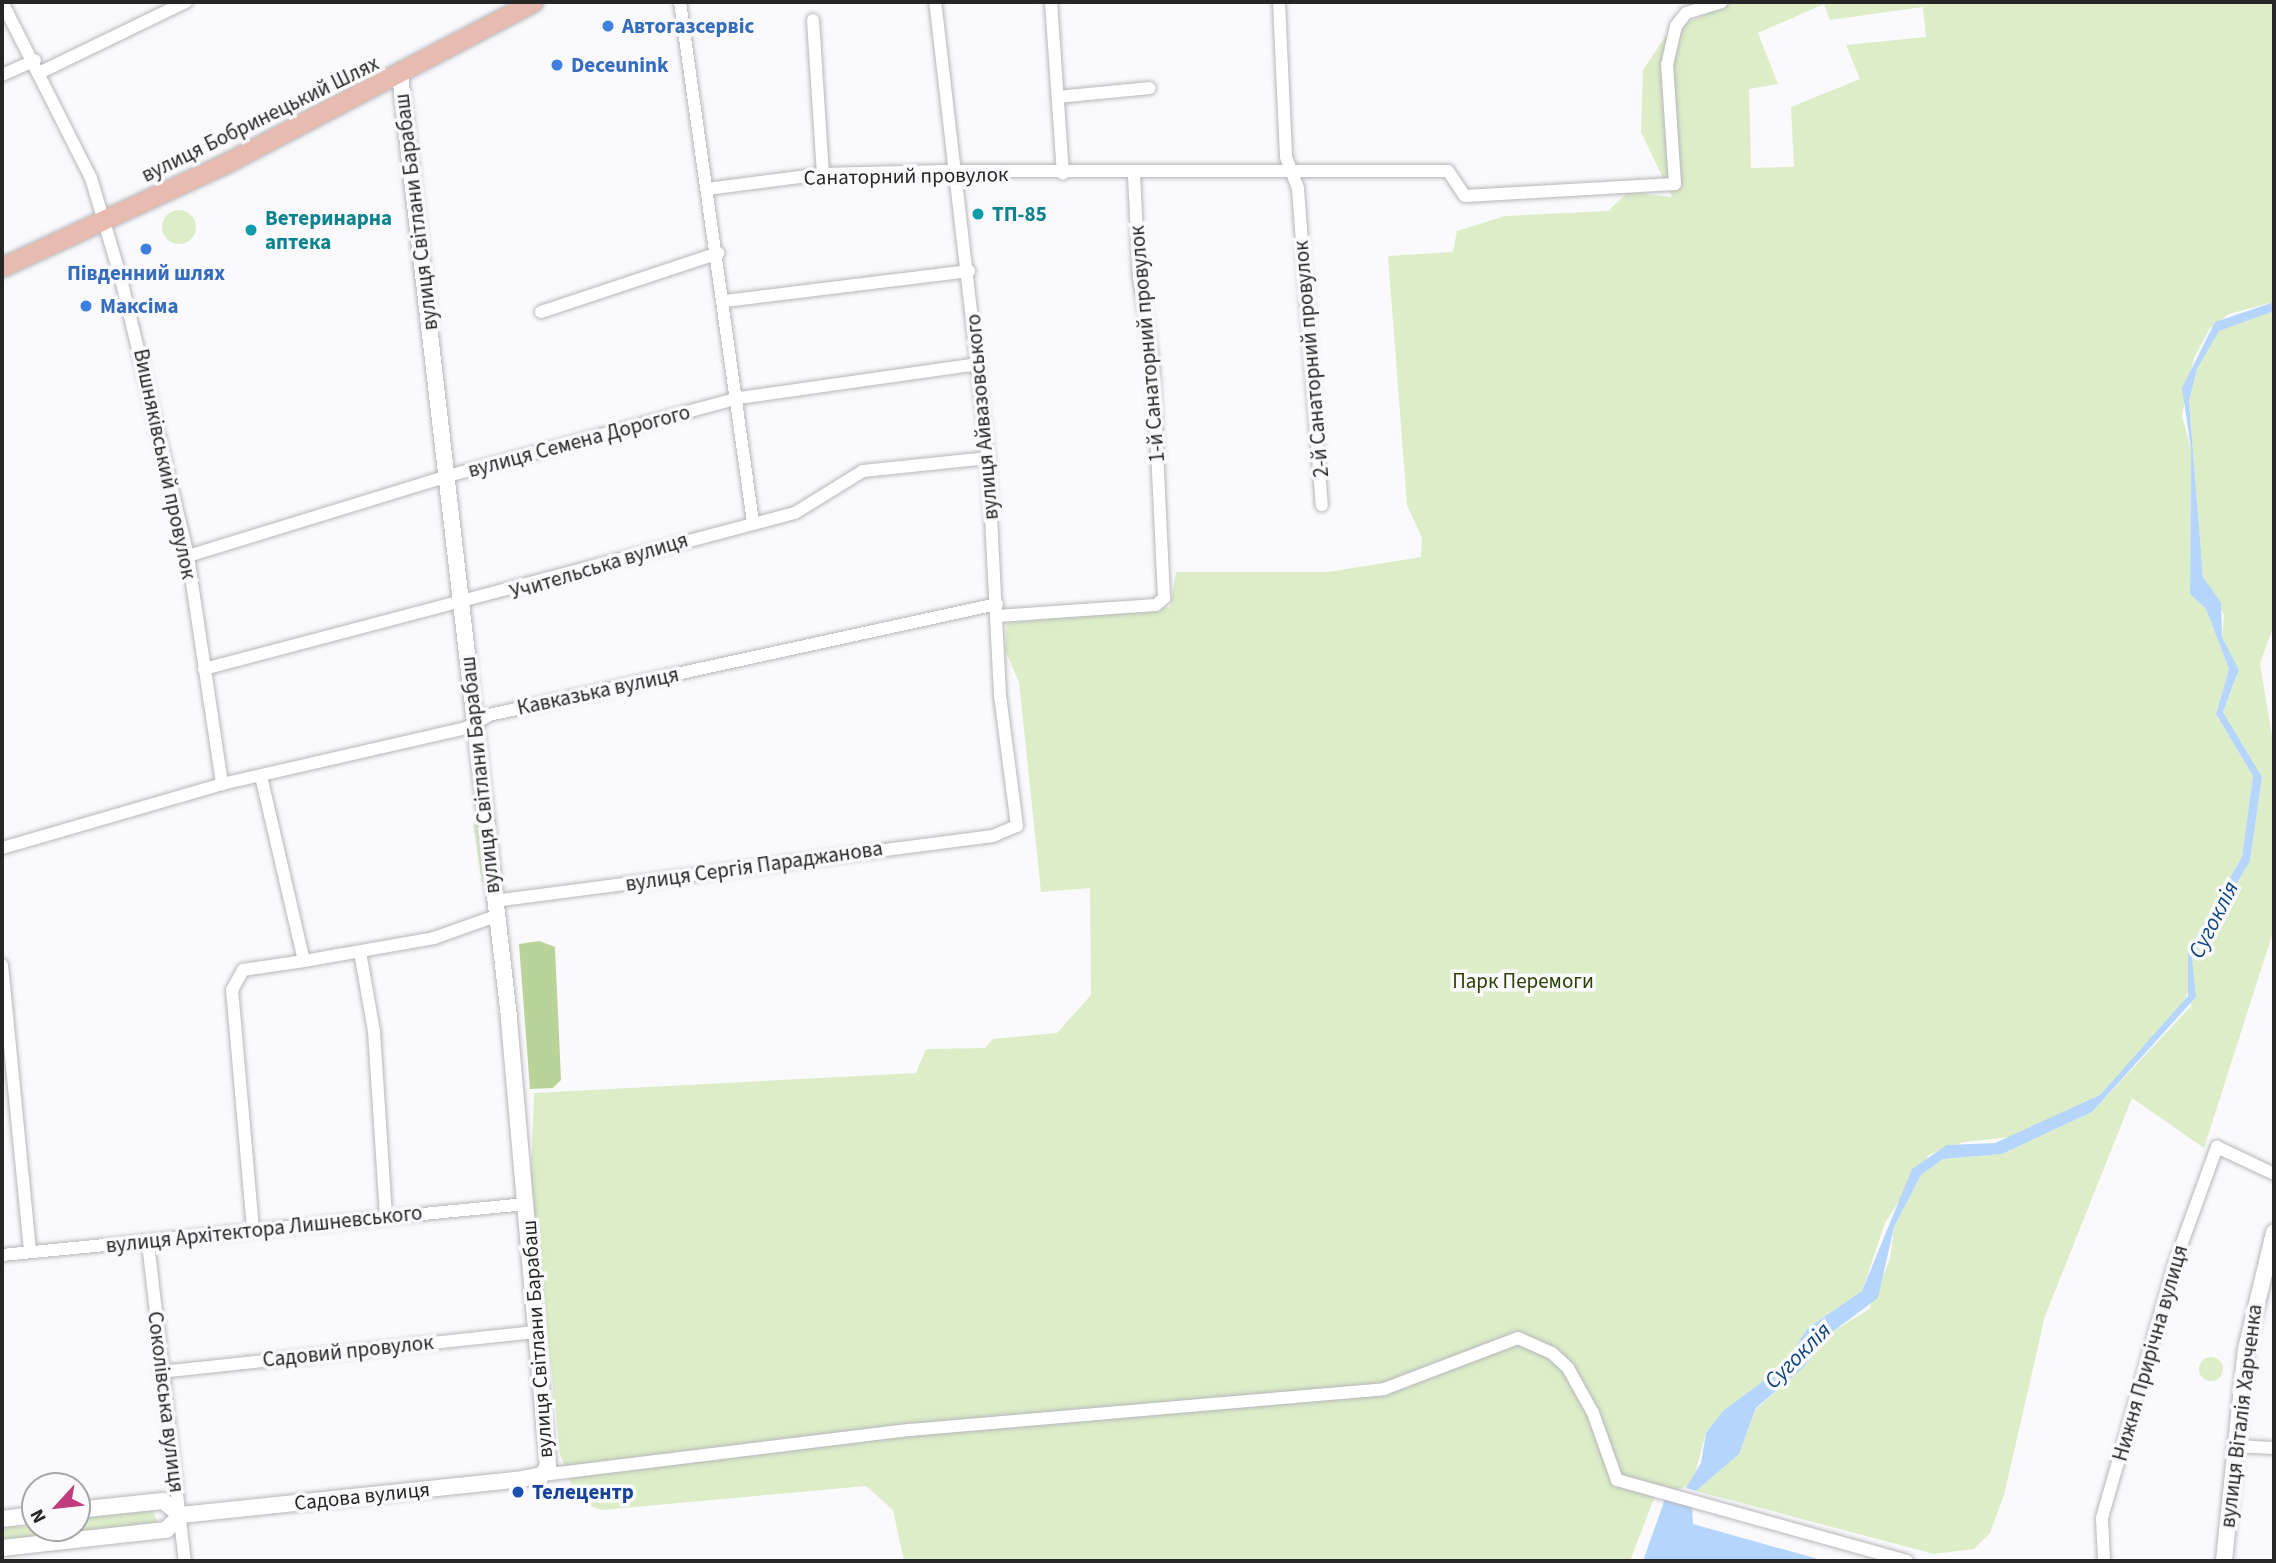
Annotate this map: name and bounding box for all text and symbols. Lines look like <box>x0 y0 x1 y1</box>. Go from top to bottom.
place label: Автогазсервіс <box>622 13 754 39</box>
marker: Автогазсервіс <box>600 18 616 34</box>
street label: вулиця Бобринецький Шлях <box>137 51 383 187</box>
place label: Deceunink <box>571 52 669 78</box>
marker: Deceunink <box>549 57 565 73</box>
street label: вулиця Світлани Барабаш <box>389 92 443 332</box>
street label: Санаторний провулок <box>803 162 1009 190</box>
place label: ТП-85 <box>992 201 1047 227</box>
place label: Ветеринарна аптека <box>265 205 392 255</box>
marker: ТП-85 <box>970 206 986 222</box>
marker: Ветеринарна аптека <box>243 222 259 238</box>
street label: 1-й Санаторний провулок <box>1124 225 1170 463</box>
street label: 2-й Санаторний провулок <box>1288 240 1334 478</box>
marker: Південний шлях <box>138 241 154 257</box>
place label: Південний шлях <box>67 260 225 286</box>
place label: Максіма <box>100 293 179 319</box>
marker: Максіма <box>78 298 94 314</box>
street label: вулиця Айвазовського <box>960 313 1004 521</box>
street label: Вишняківський провулок <box>128 347 202 581</box>
street label: вулиця Семена Дорогого <box>465 399 693 483</box>
street label: Учительська вулиця <box>507 527 691 605</box>
street label: вулиця Світлани Барабаш <box>455 655 505 895</box>
street label: Кавказька вулиця <box>515 662 681 720</box>
street label: вулиця Сергія Параджанова <box>624 835 884 897</box>
water label: Сугоклія <box>2183 877 2245 963</box>
park label: Парк Перемоги <box>1452 968 1594 994</box>
street label: вулиця Архітектора Лишневського <box>105 1200 423 1258</box>
street label: вулиця Світлани Барабаш <box>516 1219 558 1459</box>
street label: Нижня Прирічна вулиця <box>2107 1242 2193 1464</box>
street label: вулиця Віталія Харченка <box>2215 1303 2267 1529</box>
street label: Соколівська вулиця <box>142 1310 190 1494</box>
water label: Сугоклія <box>1759 1317 1837 1395</box>
street label: Садовий провулок <box>261 1330 435 1372</box>
north arrow <box>21 1472 91 1542</box>
street label: Садова вулиця <box>293 1476 431 1516</box>
place label: Телецентр <box>532 1479 634 1505</box>
marker: Телецентр <box>510 1484 526 1500</box>
text: N <box>24 1504 54 1528</box>

